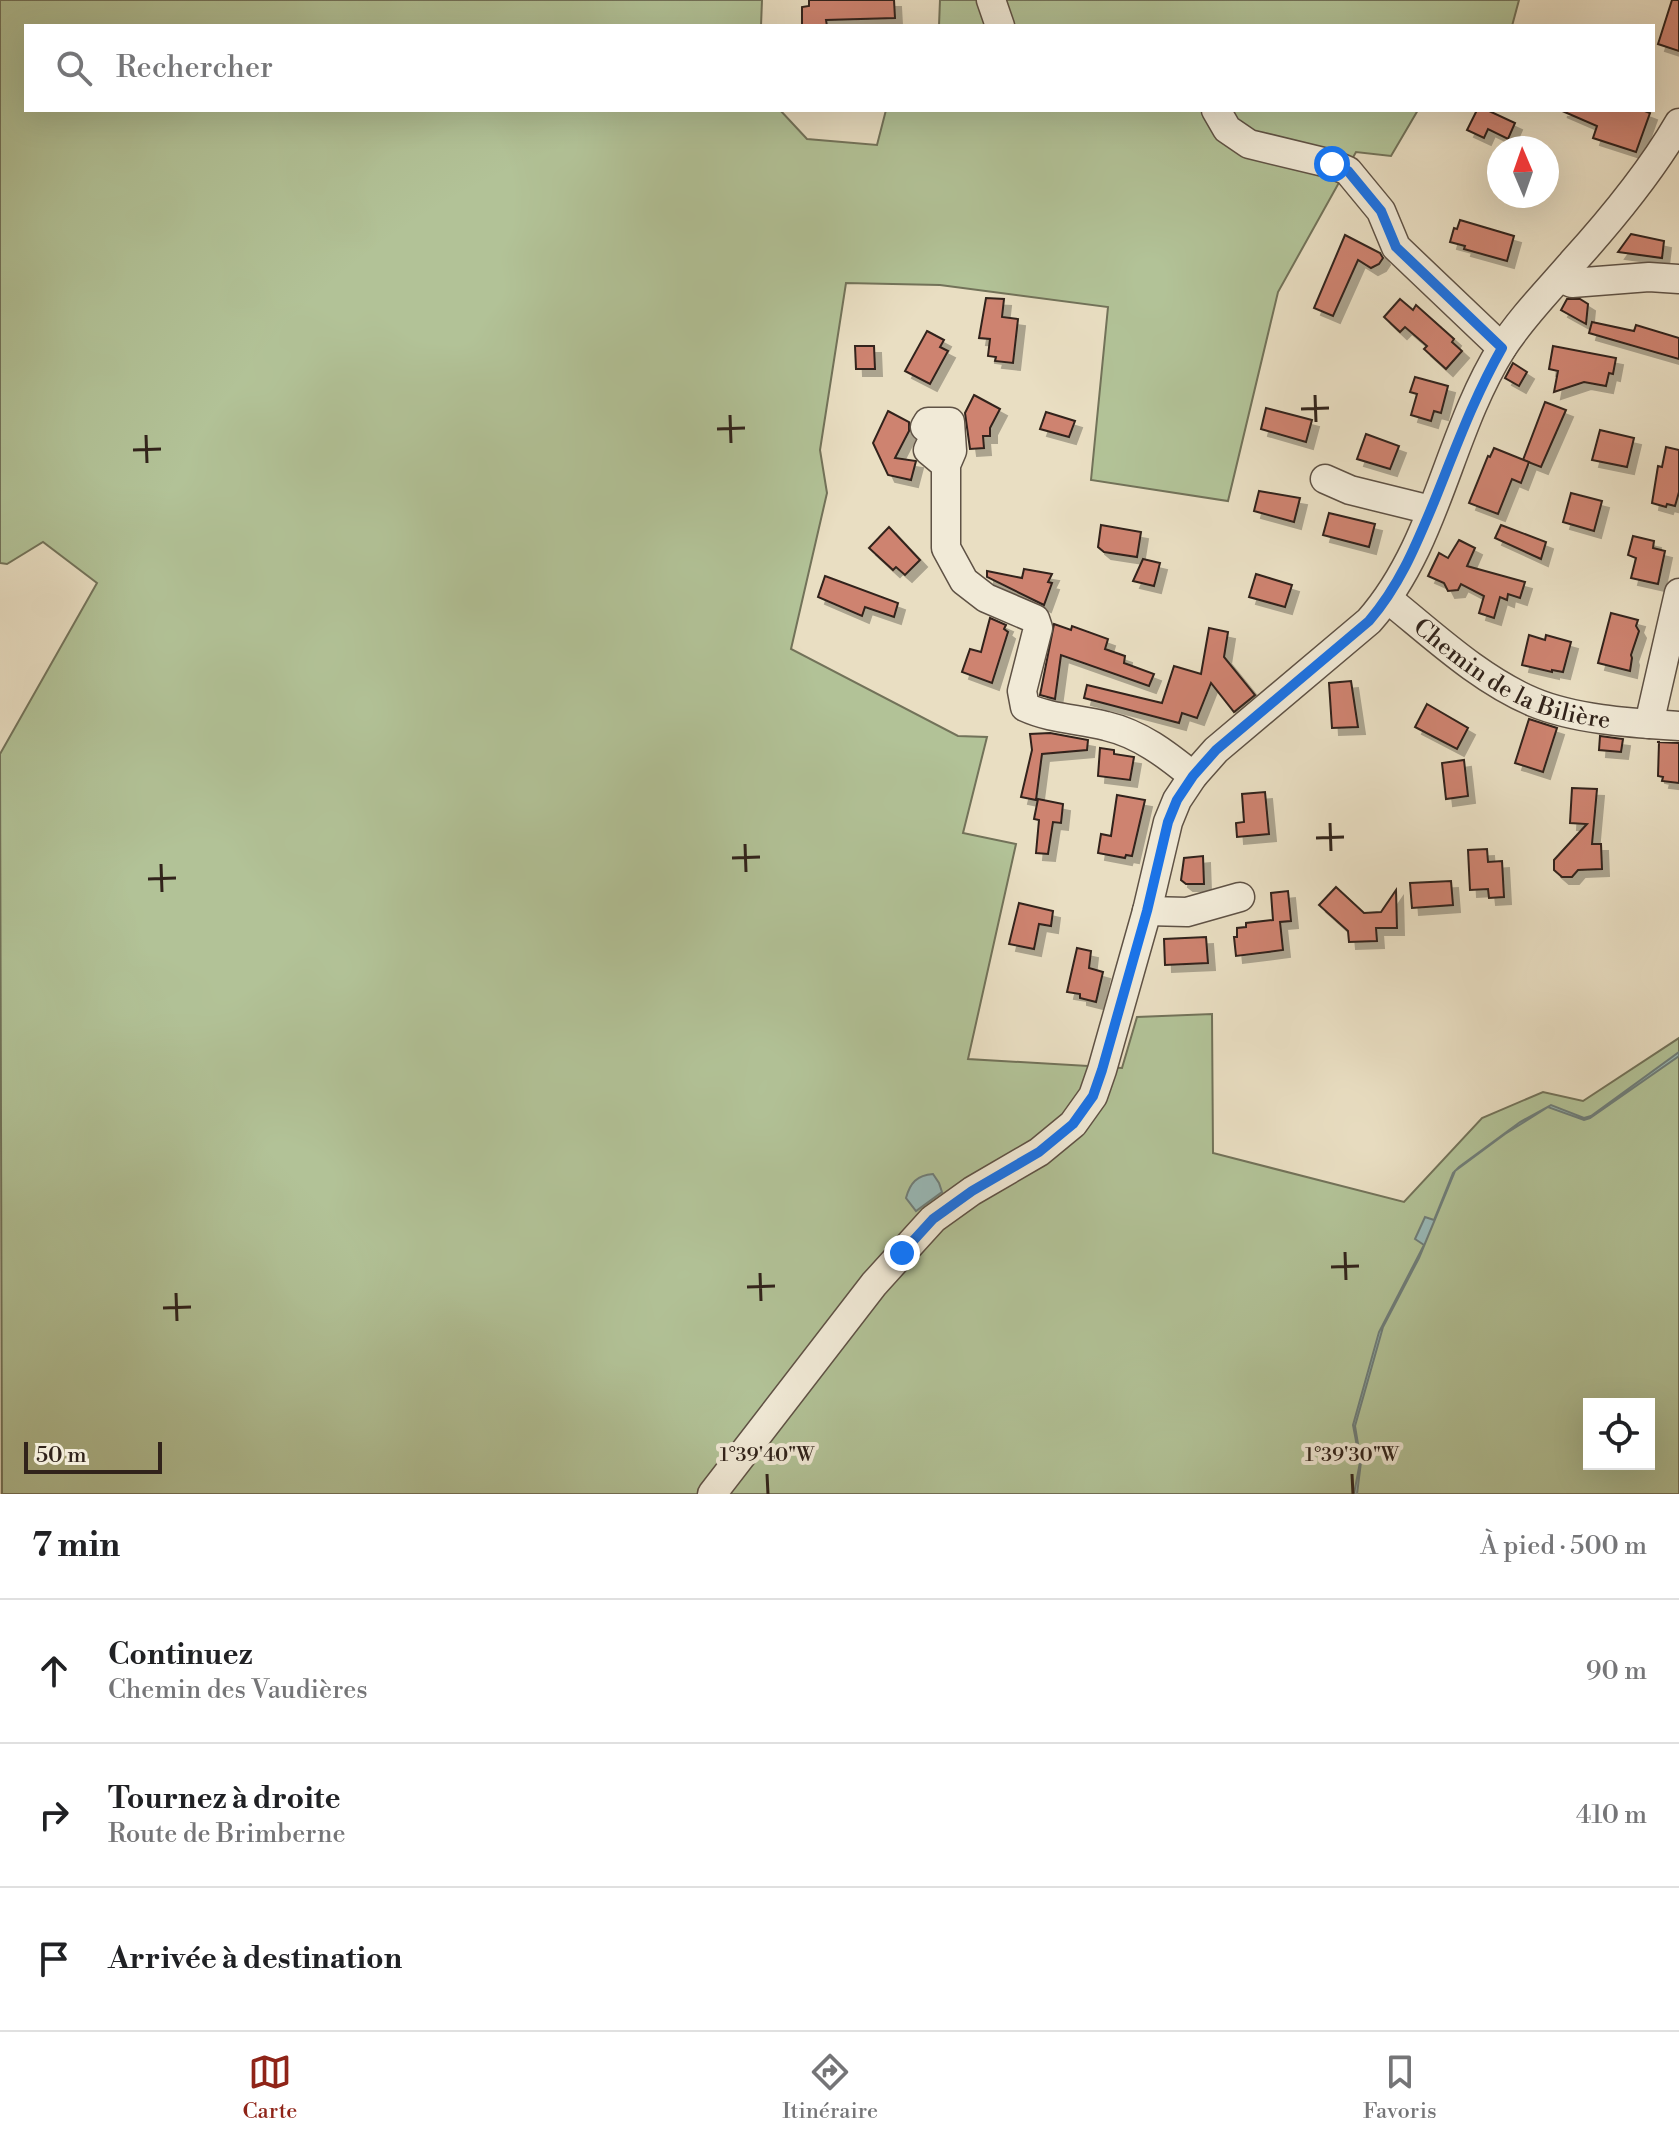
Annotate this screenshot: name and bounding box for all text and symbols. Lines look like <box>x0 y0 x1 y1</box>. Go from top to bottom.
search box <box>24 24 1655 112</box>
icon: search <box>52 46 96 90</box>
text: Rechercher <box>116 49 273 87</box>
north arrow <box>1487 136 1559 208</box>
route start <box>1314 146 1350 182</box>
street label: Chemin de la Bilière <box>1407 612 1612 736</box>
route end <box>884 1235 920 1271</box>
map controls <box>1583 1398 1655 1470</box>
button: locate <box>1583 1398 1655 1470</box>
scale bar <box>24 1438 162 1474</box>
text: 50 m <box>36 1442 87 1469</box>
text: 1°39'40"W <box>720 1443 815 1468</box>
text: 1°39'30"W <box>1305 1443 1400 1468</box>
text: 7 min <box>32 1525 120 1567</box>
text: À pied · 500 m <box>1480 1530 1647 1562</box>
text: Continuez <box>108 1636 253 1674</box>
icon: ahead <box>32 1649 76 1693</box>
text: 90 m <box>1586 1655 1647 1687</box>
text: Chemin des Vaudières <box>108 1674 368 1706</box>
text: Tournez à droite <box>108 1780 341 1818</box>
icon: right <box>32 1793 76 1837</box>
text: 410 m <box>1576 1799 1647 1831</box>
text: Route de Brimberne <box>108 1818 346 1850</box>
icon: arrive <box>32 1937 76 1981</box>
text: Arrivée à destination <box>108 1940 402 1978</box>
tab: Carte <box>242 2050 297 2125</box>
tab: Itinéraire <box>782 2050 878 2125</box>
tab: Favoris <box>1363 2050 1437 2125</box>

